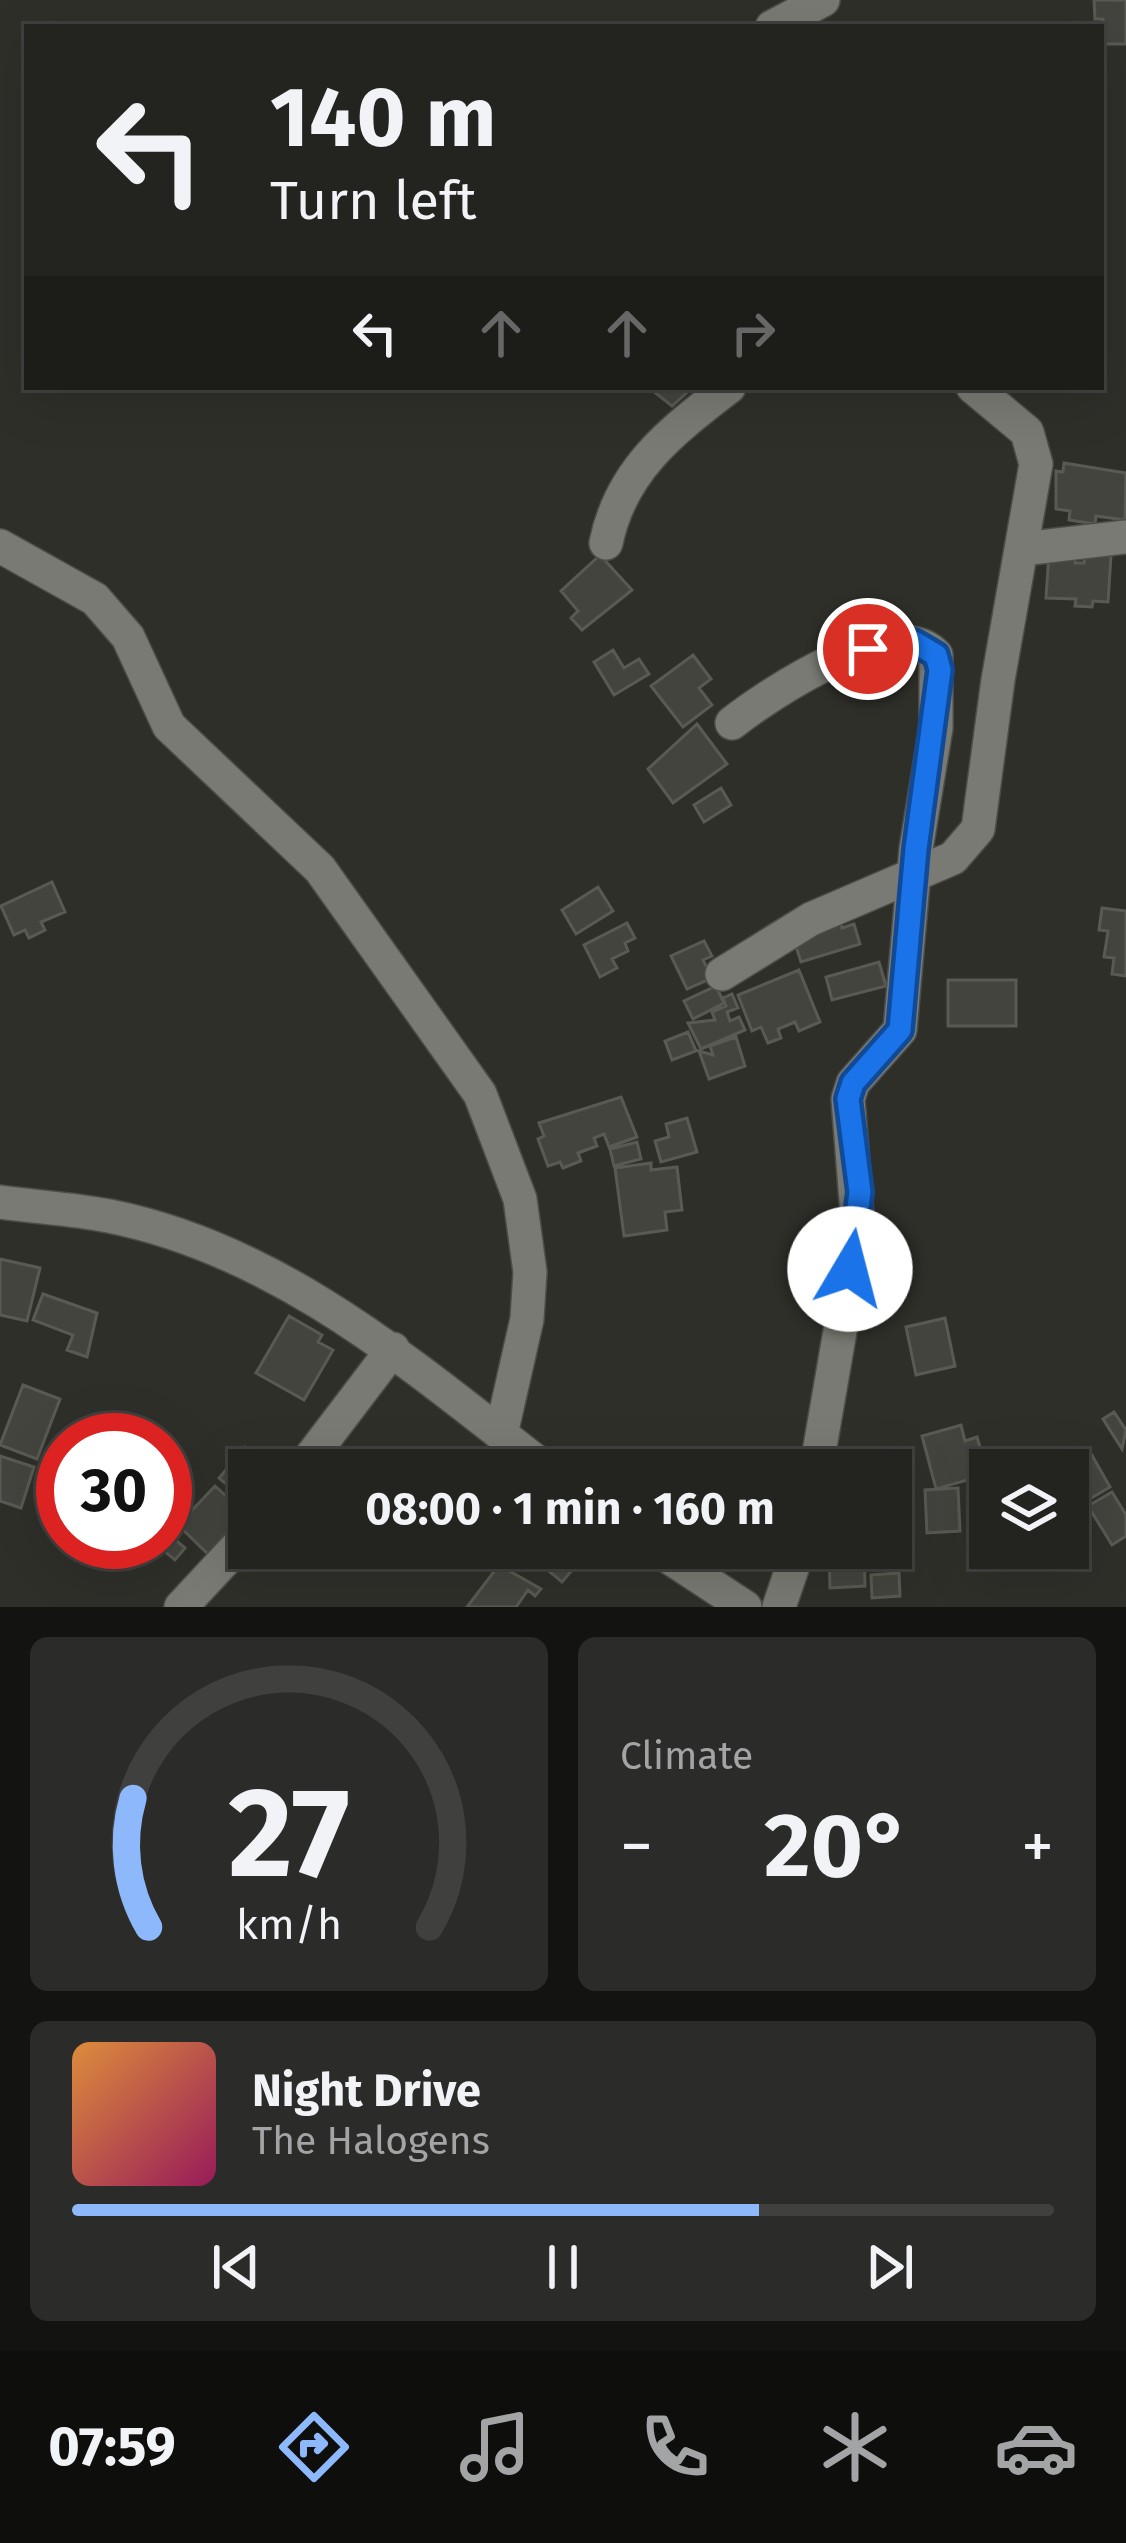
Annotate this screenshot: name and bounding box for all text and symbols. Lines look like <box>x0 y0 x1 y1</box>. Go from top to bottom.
text: 140 m <box>270 67 496 168</box>
icon: left <box>72 72 228 228</box>
text: Turn left <box>270 169 477 233</box>
icon: left <box>342 300 408 366</box>
icon: ahead <box>468 300 534 366</box>
icon: ahead <box>594 300 660 366</box>
icon: right <box>720 300 786 366</box>
pin <box>817 598 919 700</box>
icon: arrive <box>835 616 901 682</box>
position arrow <box>787 1206 913 1332</box>
speed limit sign: 30 <box>36 1413 192 1569</box>
map controls <box>969 1449 1089 1569</box>
button: layers <box>969 1449 1089 1569</box>
text: 08:00 · 1 min · 160 m <box>365 1482 775 1536</box>
text: Climate <box>620 1733 753 1779</box>
text: 27 <box>228 1759 350 1909</box>
text: 20° <box>764 1792 910 1900</box>
text: − <box>620 1807 653 1886</box>
text: + <box>1021 1807 1054 1886</box>
text: km/h <box>236 1899 342 1950</box>
text: Night Drive <box>252 2064 481 2118</box>
text: The Halogens <box>252 2118 490 2164</box>
icon: previous <box>203 2234 269 2300</box>
icon: pause <box>530 2234 596 2300</box>
icon: next <box>857 2234 923 2300</box>
icon: directions <box>272 2405 356 2489</box>
icon: music <box>453 2405 537 2489</box>
icon: phone <box>633 2405 717 2489</box>
icon: climate <box>813 2405 897 2489</box>
icon: car <box>994 2405 1078 2489</box>
text: 07:59 <box>48 2415 176 2479</box>

